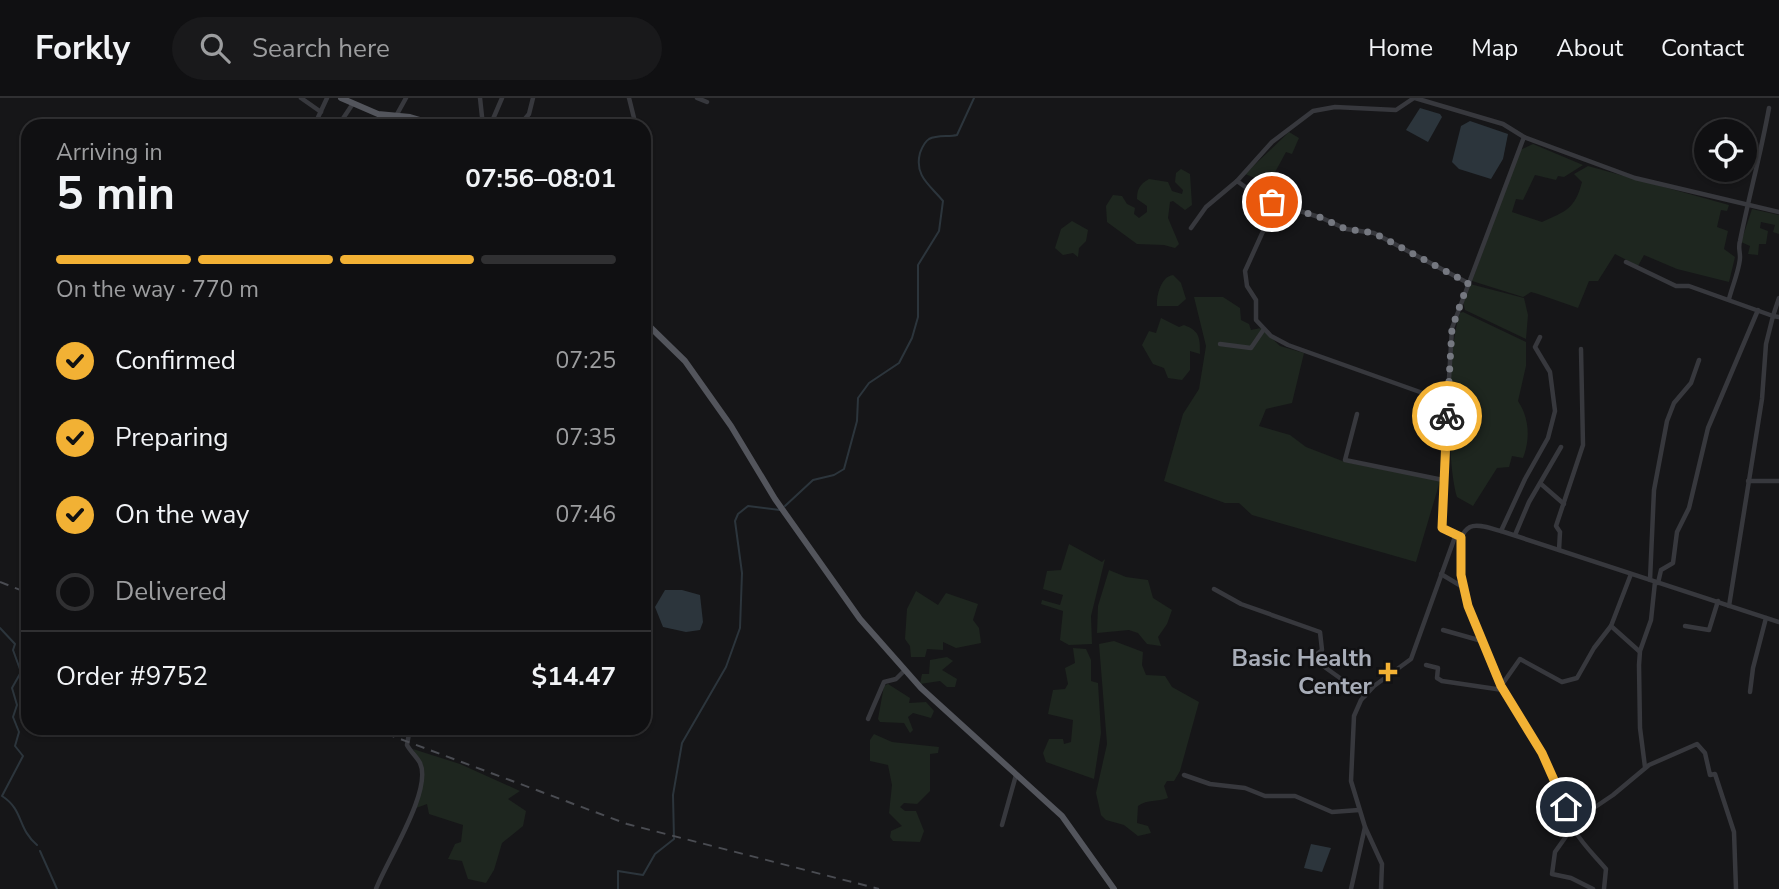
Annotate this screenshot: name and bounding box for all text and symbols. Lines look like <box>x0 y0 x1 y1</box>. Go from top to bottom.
search box <box>172 17 662 80</box>
text: Forkly <box>35 26 130 71</box>
icon: search <box>196 29 234 67</box>
text: Search here <box>252 31 390 66</box>
text: Home <box>1368 32 1433 64</box>
text: Map <box>1471 32 1518 64</box>
text: About <box>1556 32 1623 64</box>
text: Contact <box>1661 32 1744 64</box>
map controls <box>1694 119 1757 182</box>
button: locate <box>1694 119 1757 182</box>
text: Arriving in <box>56 137 163 168</box>
text: 07:56–08:01 <box>465 161 616 196</box>
text: 5 min <box>56 162 175 225</box>
pin <box>1242 172 1302 232</box>
icon: bag <box>1253 183 1291 221</box>
text: On the way · 770 m <box>56 274 259 305</box>
icon: check <box>56 342 94 380</box>
text: Confirmed <box>115 343 236 378</box>
text: 07:25 <box>556 345 616 376</box>
courier <box>1412 381 1482 451</box>
icon: bike <box>1428 397 1466 435</box>
icon: check <box>56 419 94 457</box>
text: Preparing <box>115 420 228 455</box>
text: 07:35 <box>556 422 616 453</box>
icon: check <box>56 496 94 534</box>
text: On the way <box>115 497 249 532</box>
text: 07:46 <box>556 499 616 530</box>
text: Delivered <box>115 574 227 609</box>
place label: Basic Health Center <box>1231 642 1373 702</box>
text: Order #9752 <box>56 659 208 694</box>
text: $14.47 <box>532 659 616 694</box>
marker: Basic Health Center <box>1378 662 1398 682</box>
pin <box>1536 777 1596 837</box>
icon: home <box>1547 788 1585 826</box>

